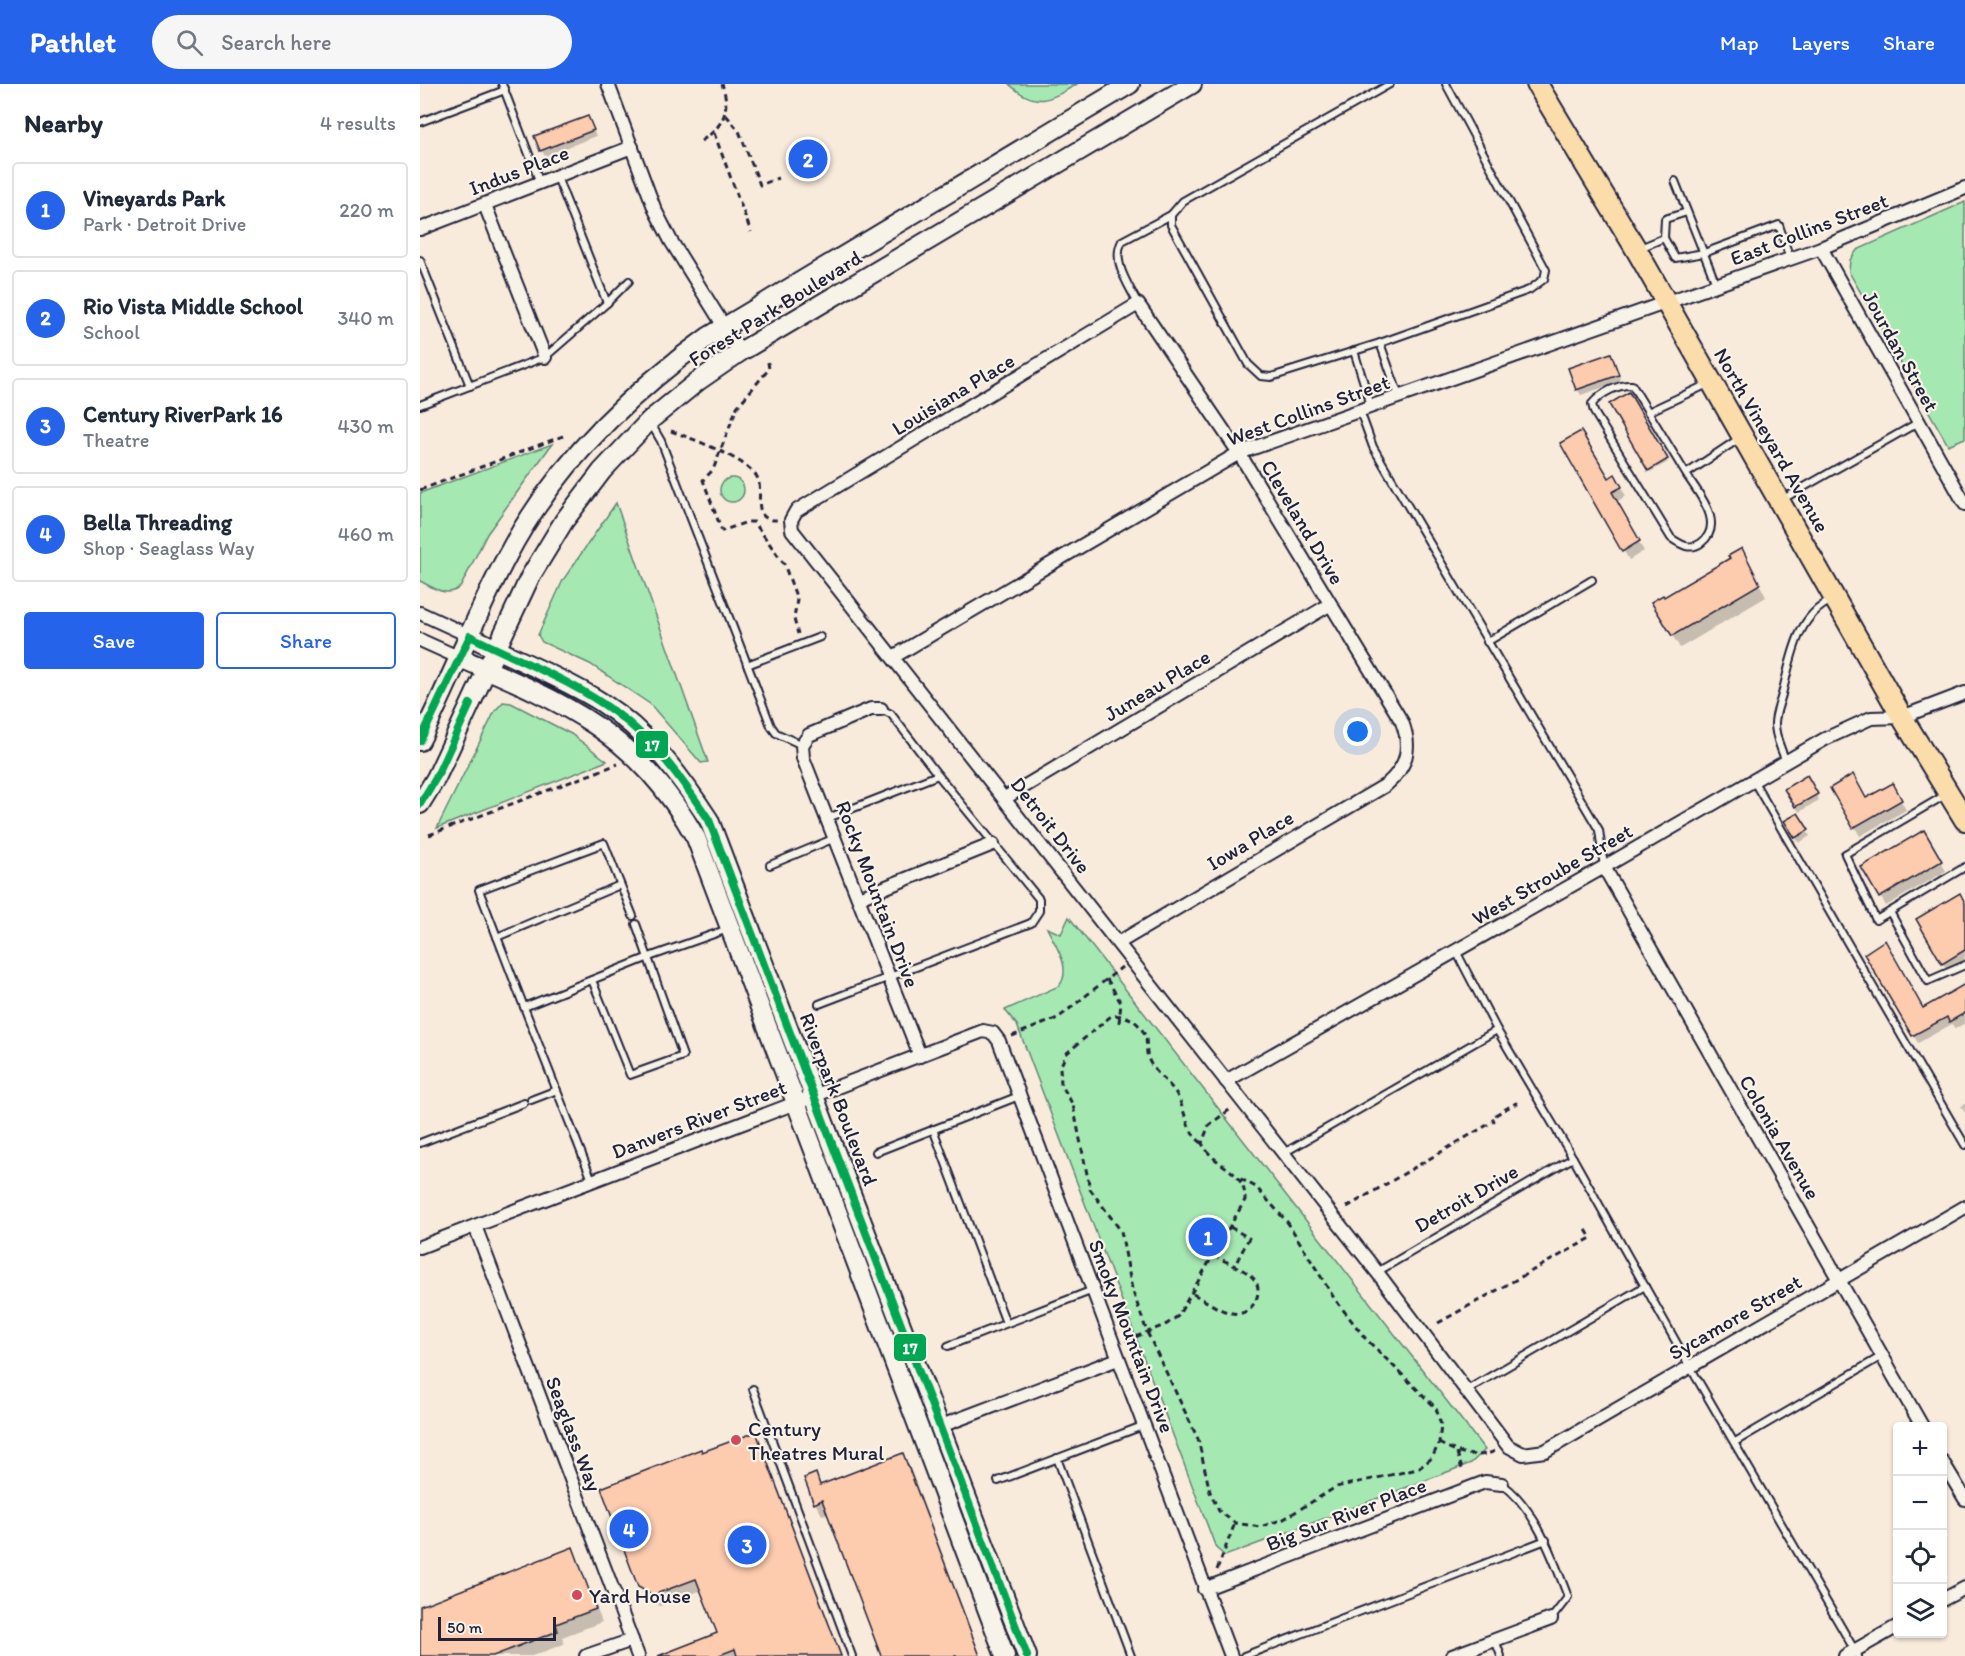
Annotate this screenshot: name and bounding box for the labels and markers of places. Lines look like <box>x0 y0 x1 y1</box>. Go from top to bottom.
pin: 2 <box>788 136 828 182</box>
pin: 1 <box>1188 1214 1228 1260</box>
place label: Century Theatres Mural <box>748 1416 884 1465</box>
marker: Century Theatres Mural <box>729 1433 743 1447</box>
pin: 4 <box>610 1506 648 1552</box>
pin: 3 <box>728 1522 766 1568</box>
place label: Yard House <box>589 1583 691 1608</box>
marker: Yard House <box>570 1588 584 1602</box>

